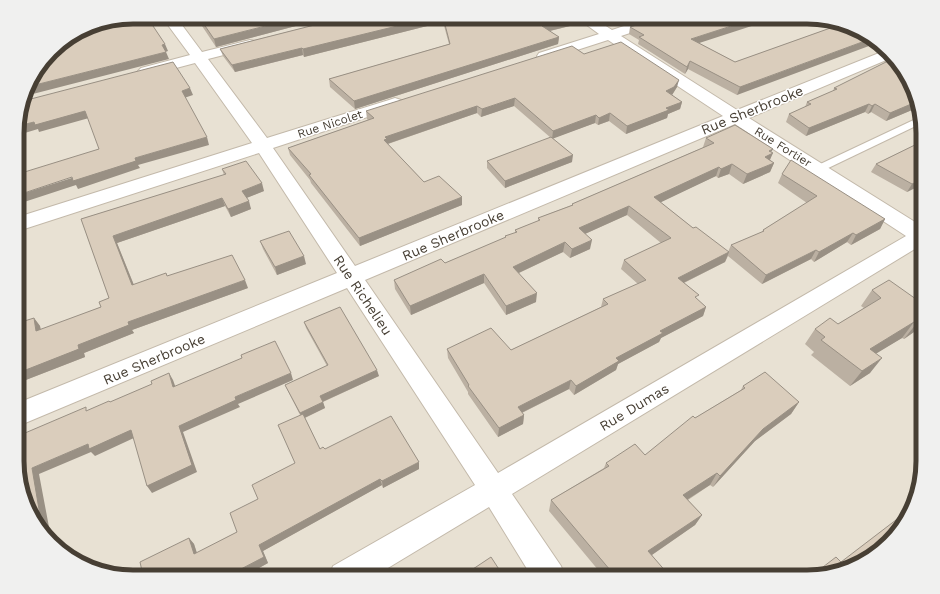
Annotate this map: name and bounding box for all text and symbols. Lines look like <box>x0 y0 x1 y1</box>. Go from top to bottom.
street label: Rue Sherbrooke <box>699 82 805 138</box>
street label: Rue Nicolet <box>296 107 364 141</box>
street label: Rue Fortier <box>752 124 814 170</box>
street label: Rue Sherbrooke <box>400 206 506 264</box>
street label: Rue Richelieu <box>330 252 396 338</box>
street label: Rue Sherbrooke <box>101 330 207 388</box>
street label: Rue Dumas <box>596 380 672 434</box>

